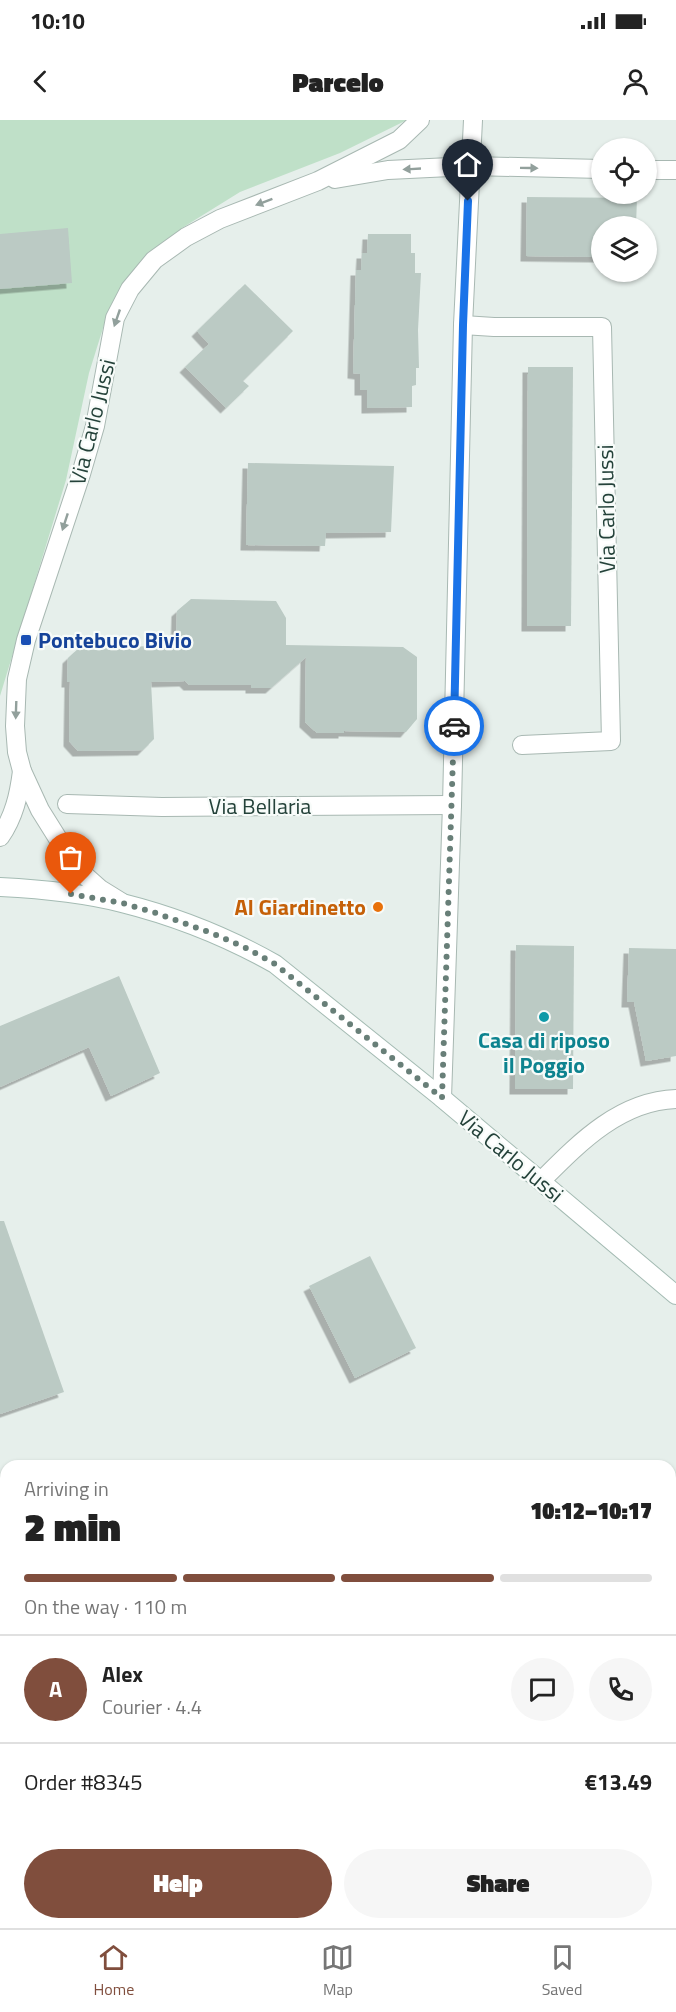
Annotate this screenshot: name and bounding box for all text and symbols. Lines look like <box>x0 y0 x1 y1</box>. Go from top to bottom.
text: 10:10 <box>30 4 85 38</box>
text: Parcelo <box>292 61 384 102</box>
icon: back <box>24 65 57 98</box>
icon: person <box>619 65 652 98</box>
map controls <box>591 138 657 282</box>
button: locate <box>591 138 657 204</box>
pin <box>442 139 493 201</box>
icon: home <box>451 148 484 181</box>
one-way arrow <box>519 163 538 173</box>
one-way arrow <box>403 164 422 173</box>
one-way arrow <box>255 198 273 207</box>
button: layers <box>591 216 657 282</box>
one-way arrow <box>111 309 121 327</box>
street label: Via Carlo Jussi <box>60 355 124 489</box>
street label: Via Carlo Jussi <box>588 444 624 574</box>
one-way arrow <box>60 513 69 531</box>
place label: Pontebuco Bivio <box>38 623 192 657</box>
marker: Pontebuco Bivio <box>19 633 33 647</box>
courier <box>424 696 484 756</box>
one-way arrow <box>11 700 20 719</box>
icon: car <box>438 710 471 743</box>
street label: Via Bellaria <box>209 789 311 823</box>
pin <box>45 832 96 894</box>
icon: bag <box>54 841 87 874</box>
place label: Al Giardinetto <box>235 890 366 924</box>
marker: Al Giardinetto <box>371 900 385 914</box>
marker: Casa di riposo il Poggio <box>537 1010 551 1024</box>
place label: Casa di riposo il Poggio <box>478 1023 610 1082</box>
street label: Via Carlo Jussi <box>451 1102 571 1210</box>
text: Arriving in <box>24 1473 109 1504</box>
text: 10:12–10:17 <box>530 1494 652 1528</box>
text: 2 min <box>24 1497 121 1556</box>
text: On the way · 110 m <box>24 1591 187 1622</box>
text: Alex <box>102 1657 143 1691</box>
button: chat <box>511 1658 574 1721</box>
button: phone <box>589 1658 652 1721</box>
text: A <box>49 1672 62 1706</box>
text: Courier · 4.4 <box>102 1691 202 1722</box>
text: Order #8345 <box>24 1765 143 1799</box>
text: €13.49 <box>585 1765 652 1799</box>
button: Help <box>24 1849 332 1918</box>
button: Share <box>344 1849 652 1918</box>
tab: Home <box>94 1941 134 2001</box>
tab: Map <box>321 1941 354 2001</box>
tab: Saved <box>542 1941 582 2001</box>

